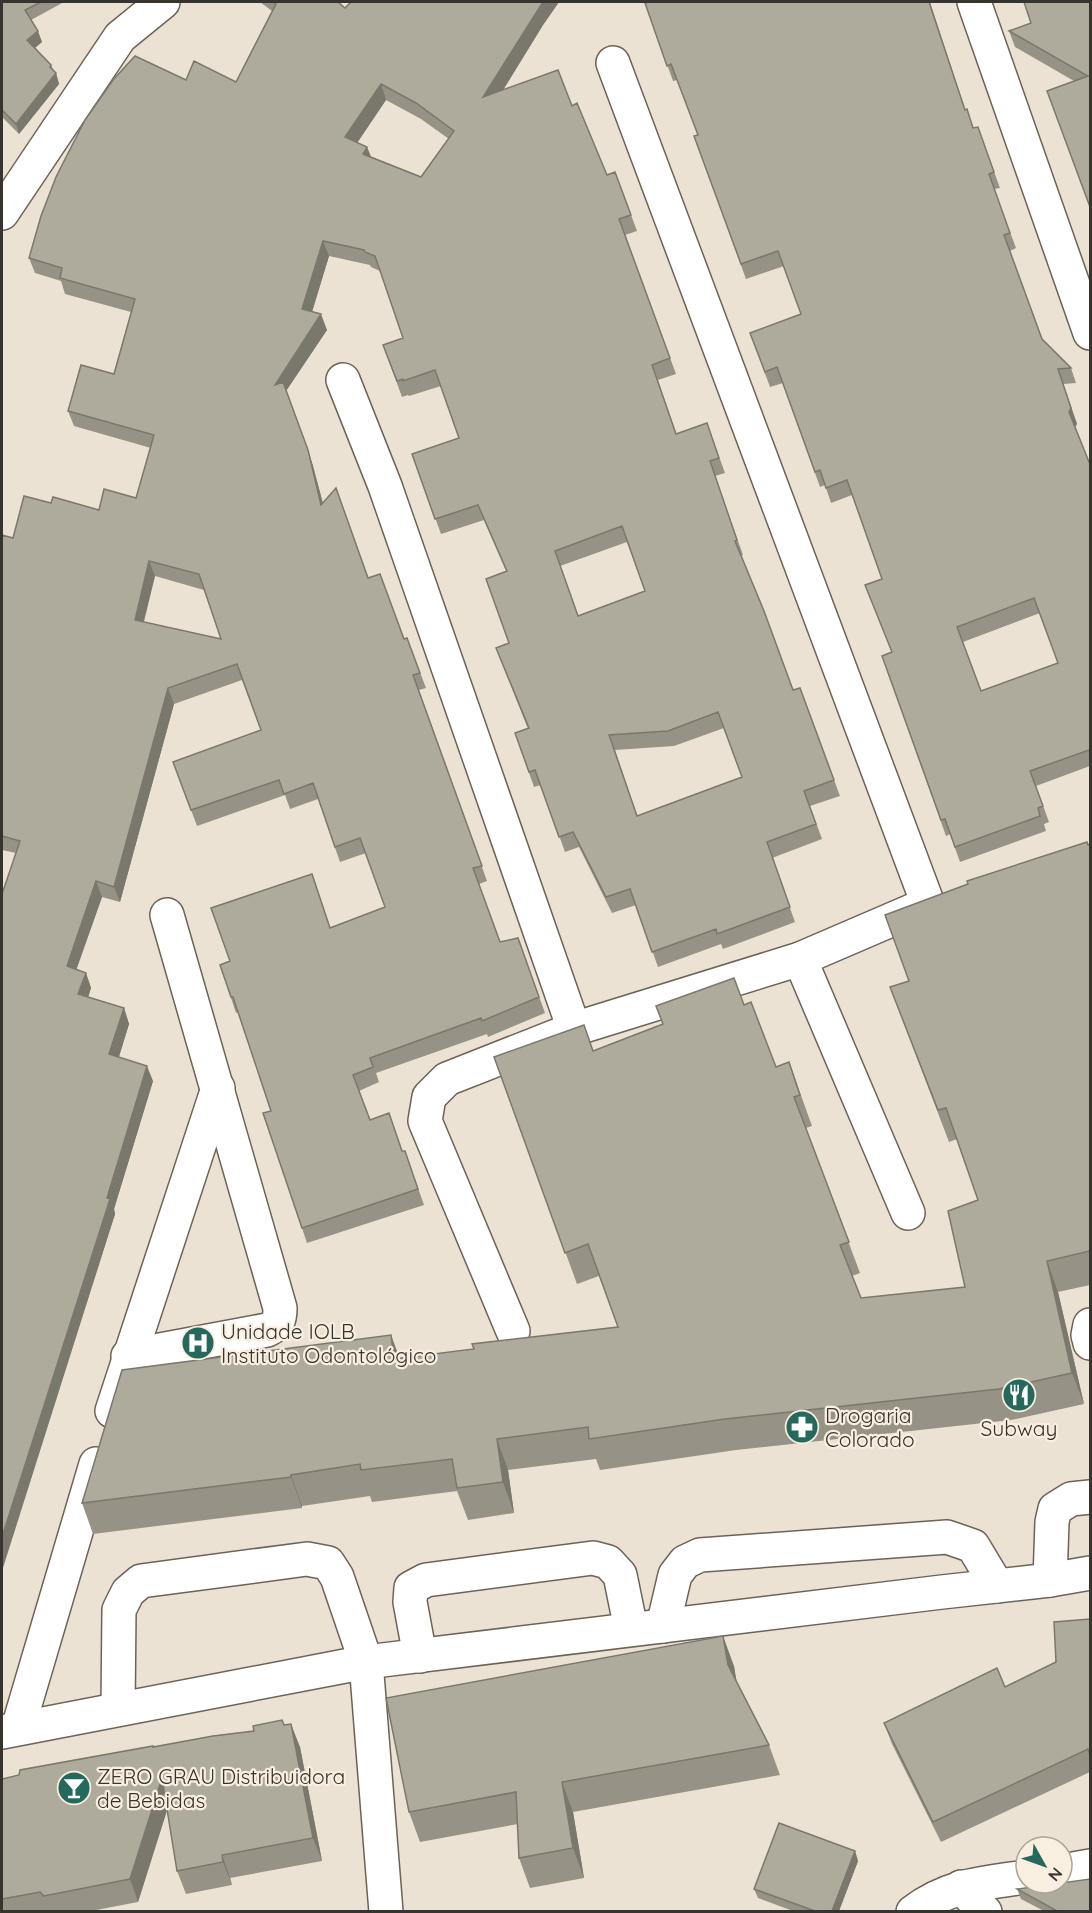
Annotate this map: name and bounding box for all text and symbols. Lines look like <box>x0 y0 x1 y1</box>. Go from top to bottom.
place label: Unidade IOLB Instituto Odontológico <box>221 1318 437 1368</box>
hospital icon: Unidade IOLB Instituto Odontológico <box>180 1325 216 1361</box>
restaurant icon: Subway <box>1001 1377 1037 1413</box>
place label: Drogaria Colorado <box>825 1402 915 1452</box>
pharmacy icon: Drogaria Colorado <box>784 1409 820 1445</box>
place label: Subway <box>980 1415 1058 1441</box>
place label: ZERO GRAU Distribuidora de Bebidas <box>97 1763 345 1813</box>
bar icon: ZERO GRAU Distribuidora de Bebidas <box>56 1770 92 1806</box>
north arrow <box>1014 1835 1074 1895</box>
text: N <box>1044 1864 1067 1886</box>

